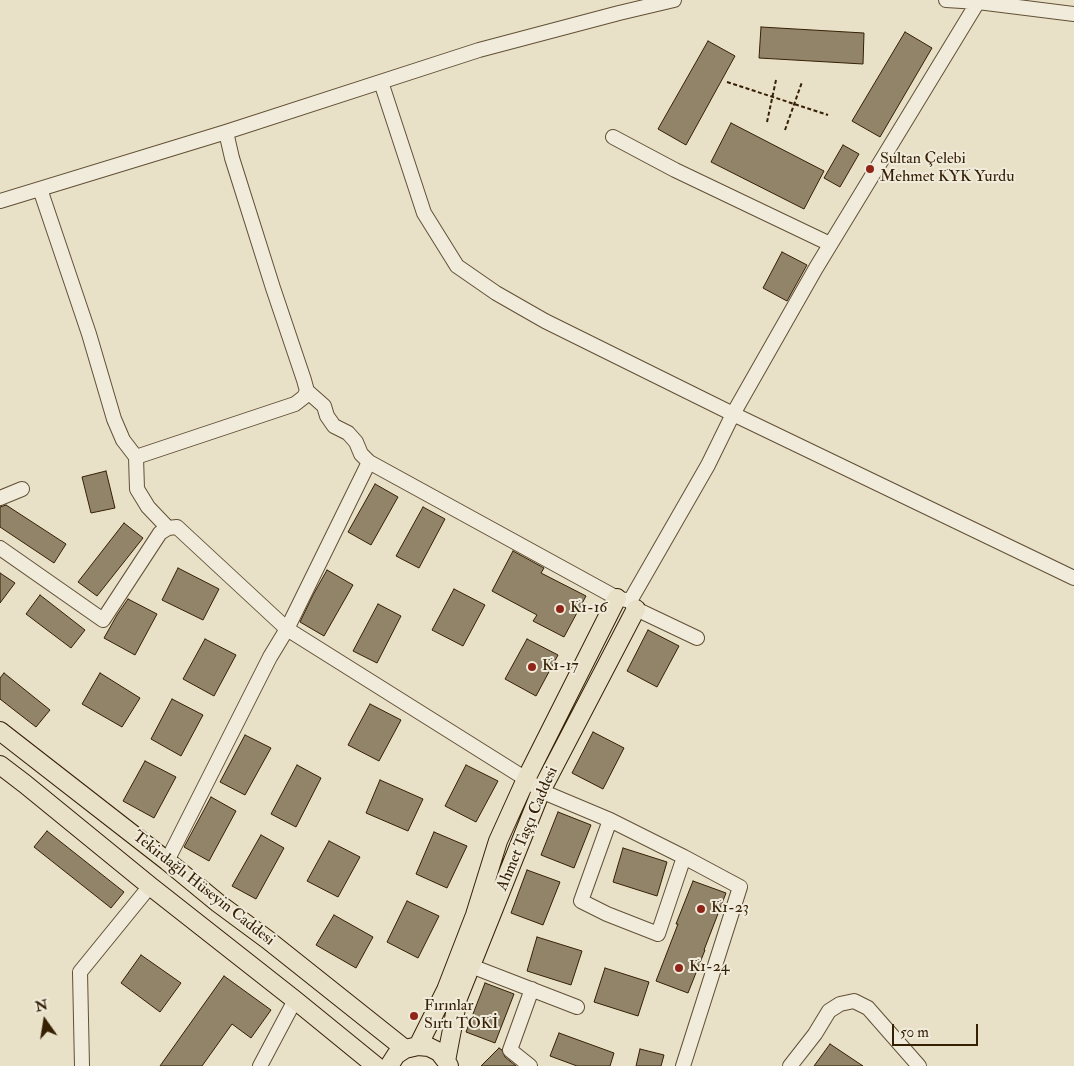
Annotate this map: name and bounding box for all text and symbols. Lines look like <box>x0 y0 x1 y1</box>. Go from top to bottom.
place label: Sultan Çelebi Mehmet KYK Yurdu <box>880 150 1015 188</box>
marker: Sultan Çelebi Mehmet KYK Yurdu <box>864 163 876 175</box>
place label: K1-16 <box>570 599 607 619</box>
marker: K1-16 <box>554 603 566 615</box>
place label: K1-17 <box>542 657 579 677</box>
marker: K1-17 <box>526 661 538 673</box>
street label: Ahmet Taşçı Caddesi <box>493 764 563 894</box>
street label: Tekirdağlı Hüseyin Caddesi <box>128 828 278 950</box>
place label: K1-23 <box>711 899 749 919</box>
marker: K1-23 <box>695 903 707 915</box>
place label: K1-24 <box>689 958 729 978</box>
marker: K1-24 <box>673 962 685 974</box>
north arrow <box>20 996 70 1046</box>
text: N <box>33 996 50 1016</box>
place label: Fırınlar Sırtı TOKİ <box>424 997 498 1035</box>
marker: Fırınlar Sırtı TOKİ <box>408 1010 420 1022</box>
scale bar <box>894 1014 980 1046</box>
text: 50 m <box>900 1023 929 1042</box>

